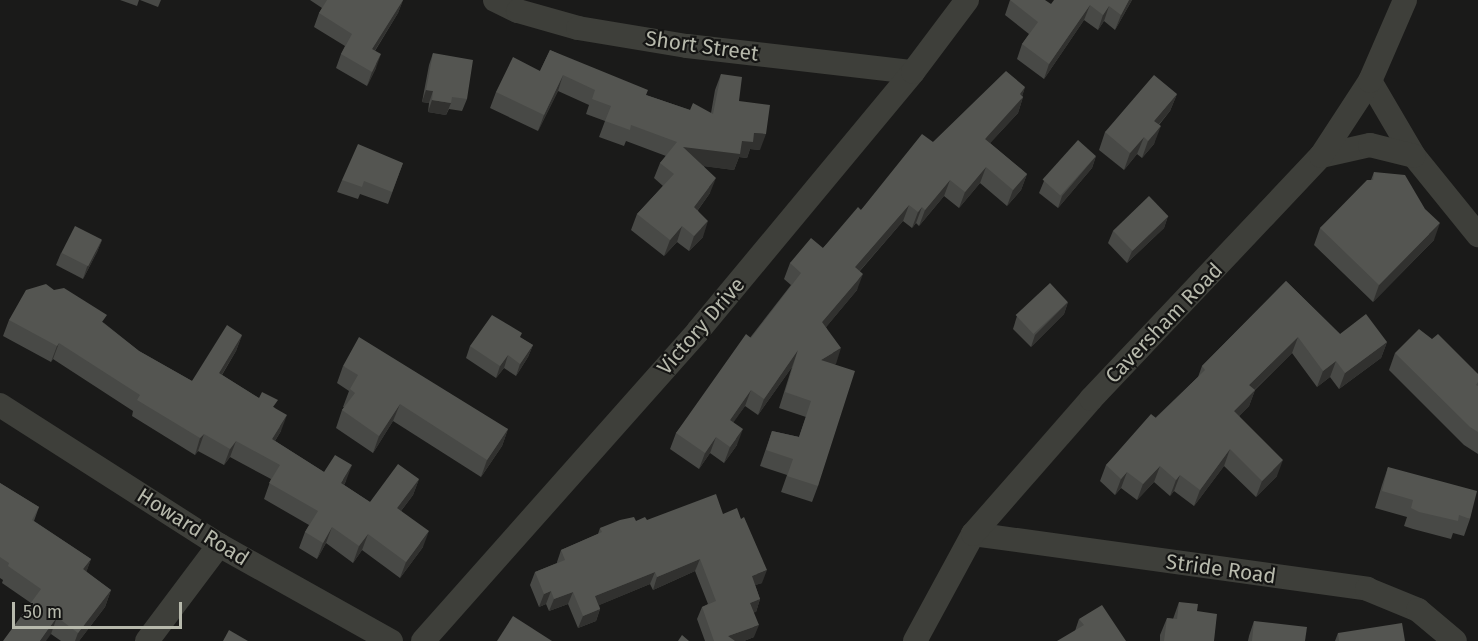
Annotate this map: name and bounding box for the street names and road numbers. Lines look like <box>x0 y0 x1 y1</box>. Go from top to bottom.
street label: Short Street <box>644 26 760 66</box>
street label: Caversham Road <box>1100 258 1228 388</box>
street label: Victory Drive <box>652 272 750 380</box>
street label: Howard Road <box>133 483 253 571</box>
street label: Stride Road <box>1164 549 1278 589</box>

